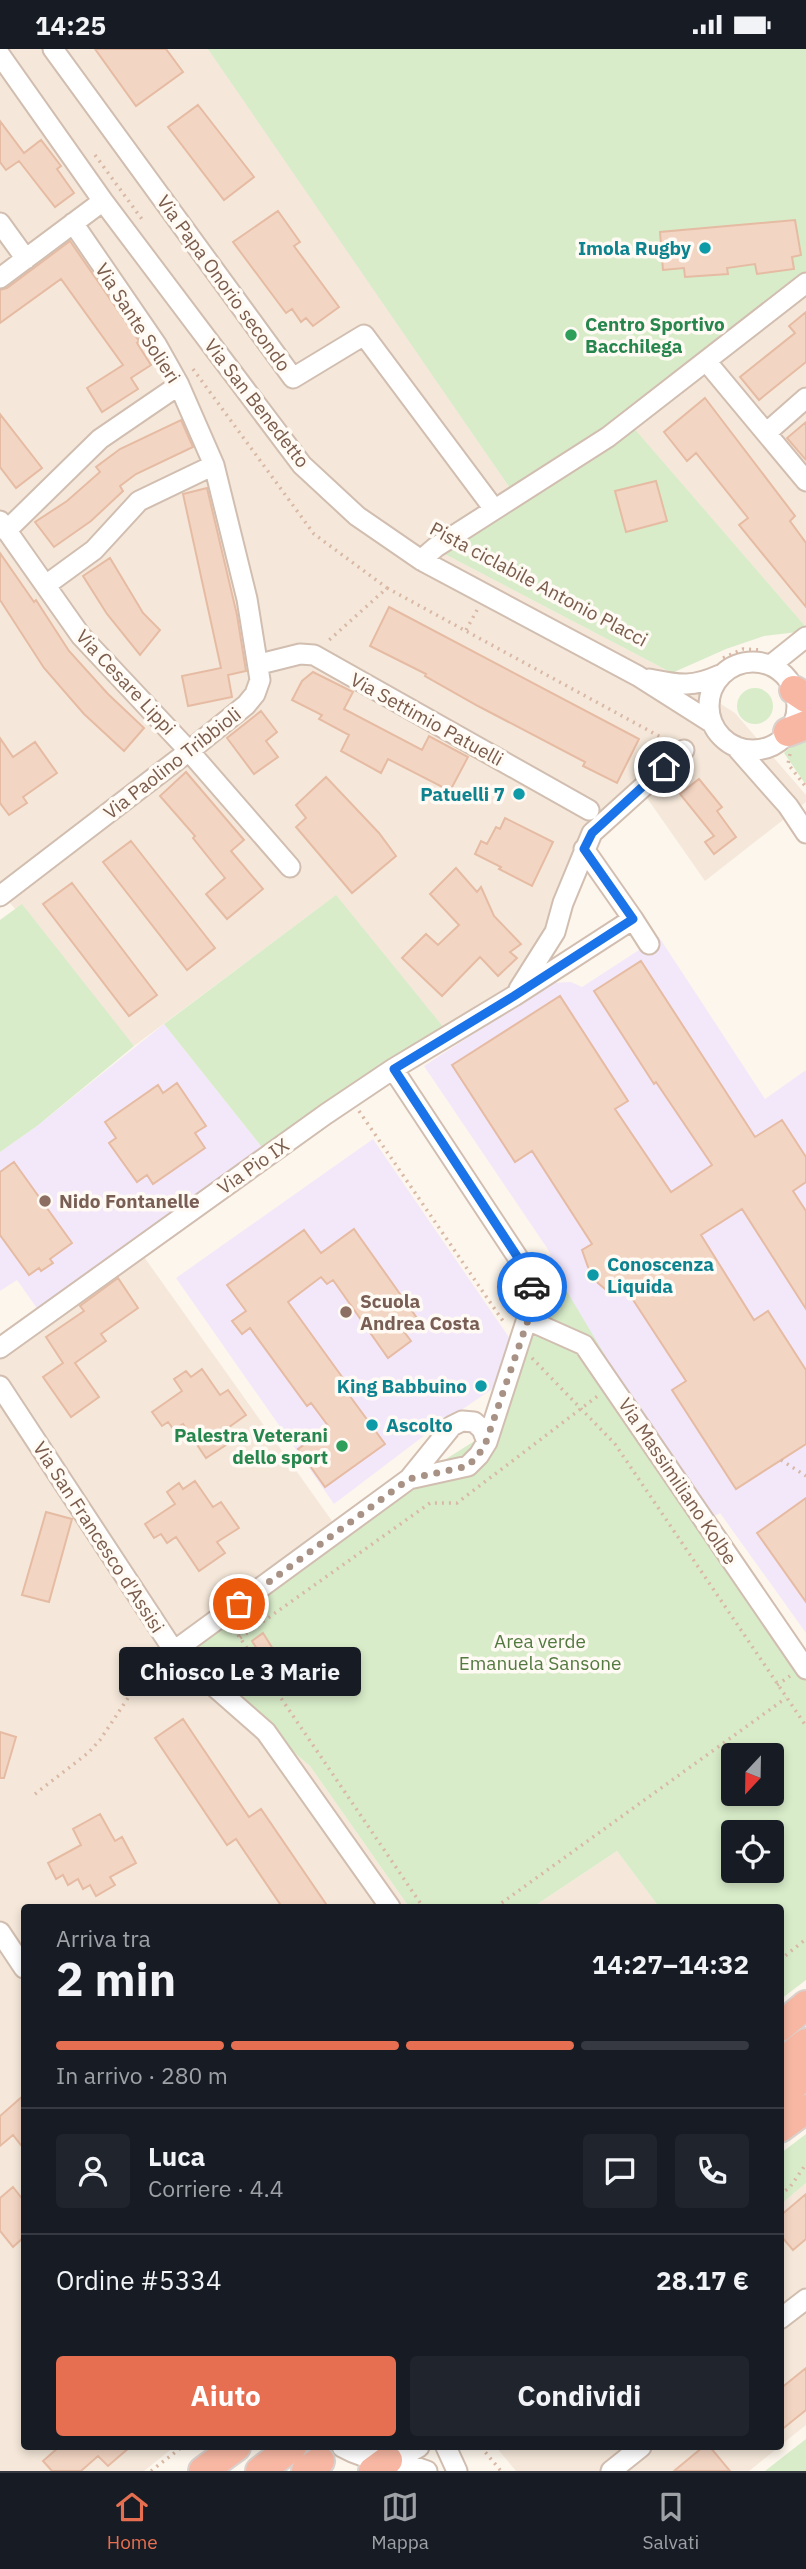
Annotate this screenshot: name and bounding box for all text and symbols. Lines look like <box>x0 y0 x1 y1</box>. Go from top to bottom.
text: 14:25 <box>35 8 106 42</box>
street label: Via Papa Onorio secondo <box>152 190 296 376</box>
place label: Imola Rugby <box>578 236 692 260</box>
marker: Imola Rugby <box>697 240 713 256</box>
street label: Via Sante Solieri <box>90 259 186 387</box>
place label: Centro Sportivo Bacchilega <box>585 312 725 358</box>
marker: Centro Sportivo Bacchilega <box>563 327 579 343</box>
street label: Via San Benedetto <box>199 334 315 472</box>
street label: Pista ciclabile Antonio Placci <box>426 516 652 652</box>
street label: Via Cesare Lippi <box>71 624 181 740</box>
street label: Via Settimio Patuelli <box>346 667 508 771</box>
street label: Via Paolino Tribbioli <box>98 702 246 824</box>
pin <box>634 737 694 797</box>
icon: home <box>645 748 683 786</box>
place label: Patuelli 7 <box>420 782 505 806</box>
marker: Patuelli 7 <box>511 786 527 802</box>
street label: Via Pio IX <box>213 1133 294 1199</box>
place label: Nido Fontanelle <box>59 1189 200 1213</box>
marker: Nido Fontanelle <box>37 1193 53 1209</box>
courier <box>497 1252 567 1322</box>
place label: Conoscenza Liquida <box>607 1252 714 1298</box>
marker: Conoscenza Liquida <box>585 1267 601 1283</box>
icon: car <box>513 1268 551 1306</box>
place label: Scuola Andrea Costa <box>360 1289 480 1335</box>
marker: Scuola Andrea Costa <box>338 1304 354 1320</box>
place label: King Babbuino <box>337 1374 467 1398</box>
marker: King Babbuino <box>473 1378 489 1394</box>
street label: Via Massimiliano Kolbe <box>613 1393 743 1569</box>
place label: Ascolto <box>386 1413 453 1437</box>
marker: Ascolto <box>364 1417 380 1433</box>
place label: Palestra Veterani dello sport <box>174 1423 328 1469</box>
street label: Via San Francesco d'Assisi <box>28 1437 170 1637</box>
marker: Palestra Veterani dello sport <box>334 1438 350 1454</box>
pin <box>209 1574 269 1634</box>
icon: bag <box>220 1585 258 1623</box>
park label: Area verde Emanuela Sansone <box>459 1629 621 1675</box>
callout: Chiosco Le 3 Marie <box>118 1646 360 1695</box>
text: Chiosco Le 3 Marie <box>140 1656 340 1686</box>
north arrow <box>721 1743 784 1806</box>
map controls <box>721 1743 784 1883</box>
button: locate <box>721 1820 784 1883</box>
text: Arriva tra <box>56 1923 151 1953</box>
text: 14:27–14:32 <box>592 1947 749 1981</box>
text: 2 min <box>56 1949 176 2009</box>
text: In arrivo · 280 m <box>56 2060 228 2090</box>
button: person <box>56 2134 130 2208</box>
button: chat <box>583 2134 657 2208</box>
button: phone <box>675 2134 749 2208</box>
text: Luca <box>148 2139 205 2173</box>
text: Corriere · 4.4 <box>148 2173 284 2203</box>
text: Ordine #5334 <box>56 2263 222 2297</box>
text: 28.17 € <box>656 2263 749 2297</box>
button: Aiuto <box>56 2356 396 2436</box>
button: Condividi <box>410 2356 749 2436</box>
tab: Home <box>107 2488 158 2554</box>
tab: Mappa <box>371 2488 429 2554</box>
tab: Salvati <box>642 2488 699 2554</box>

